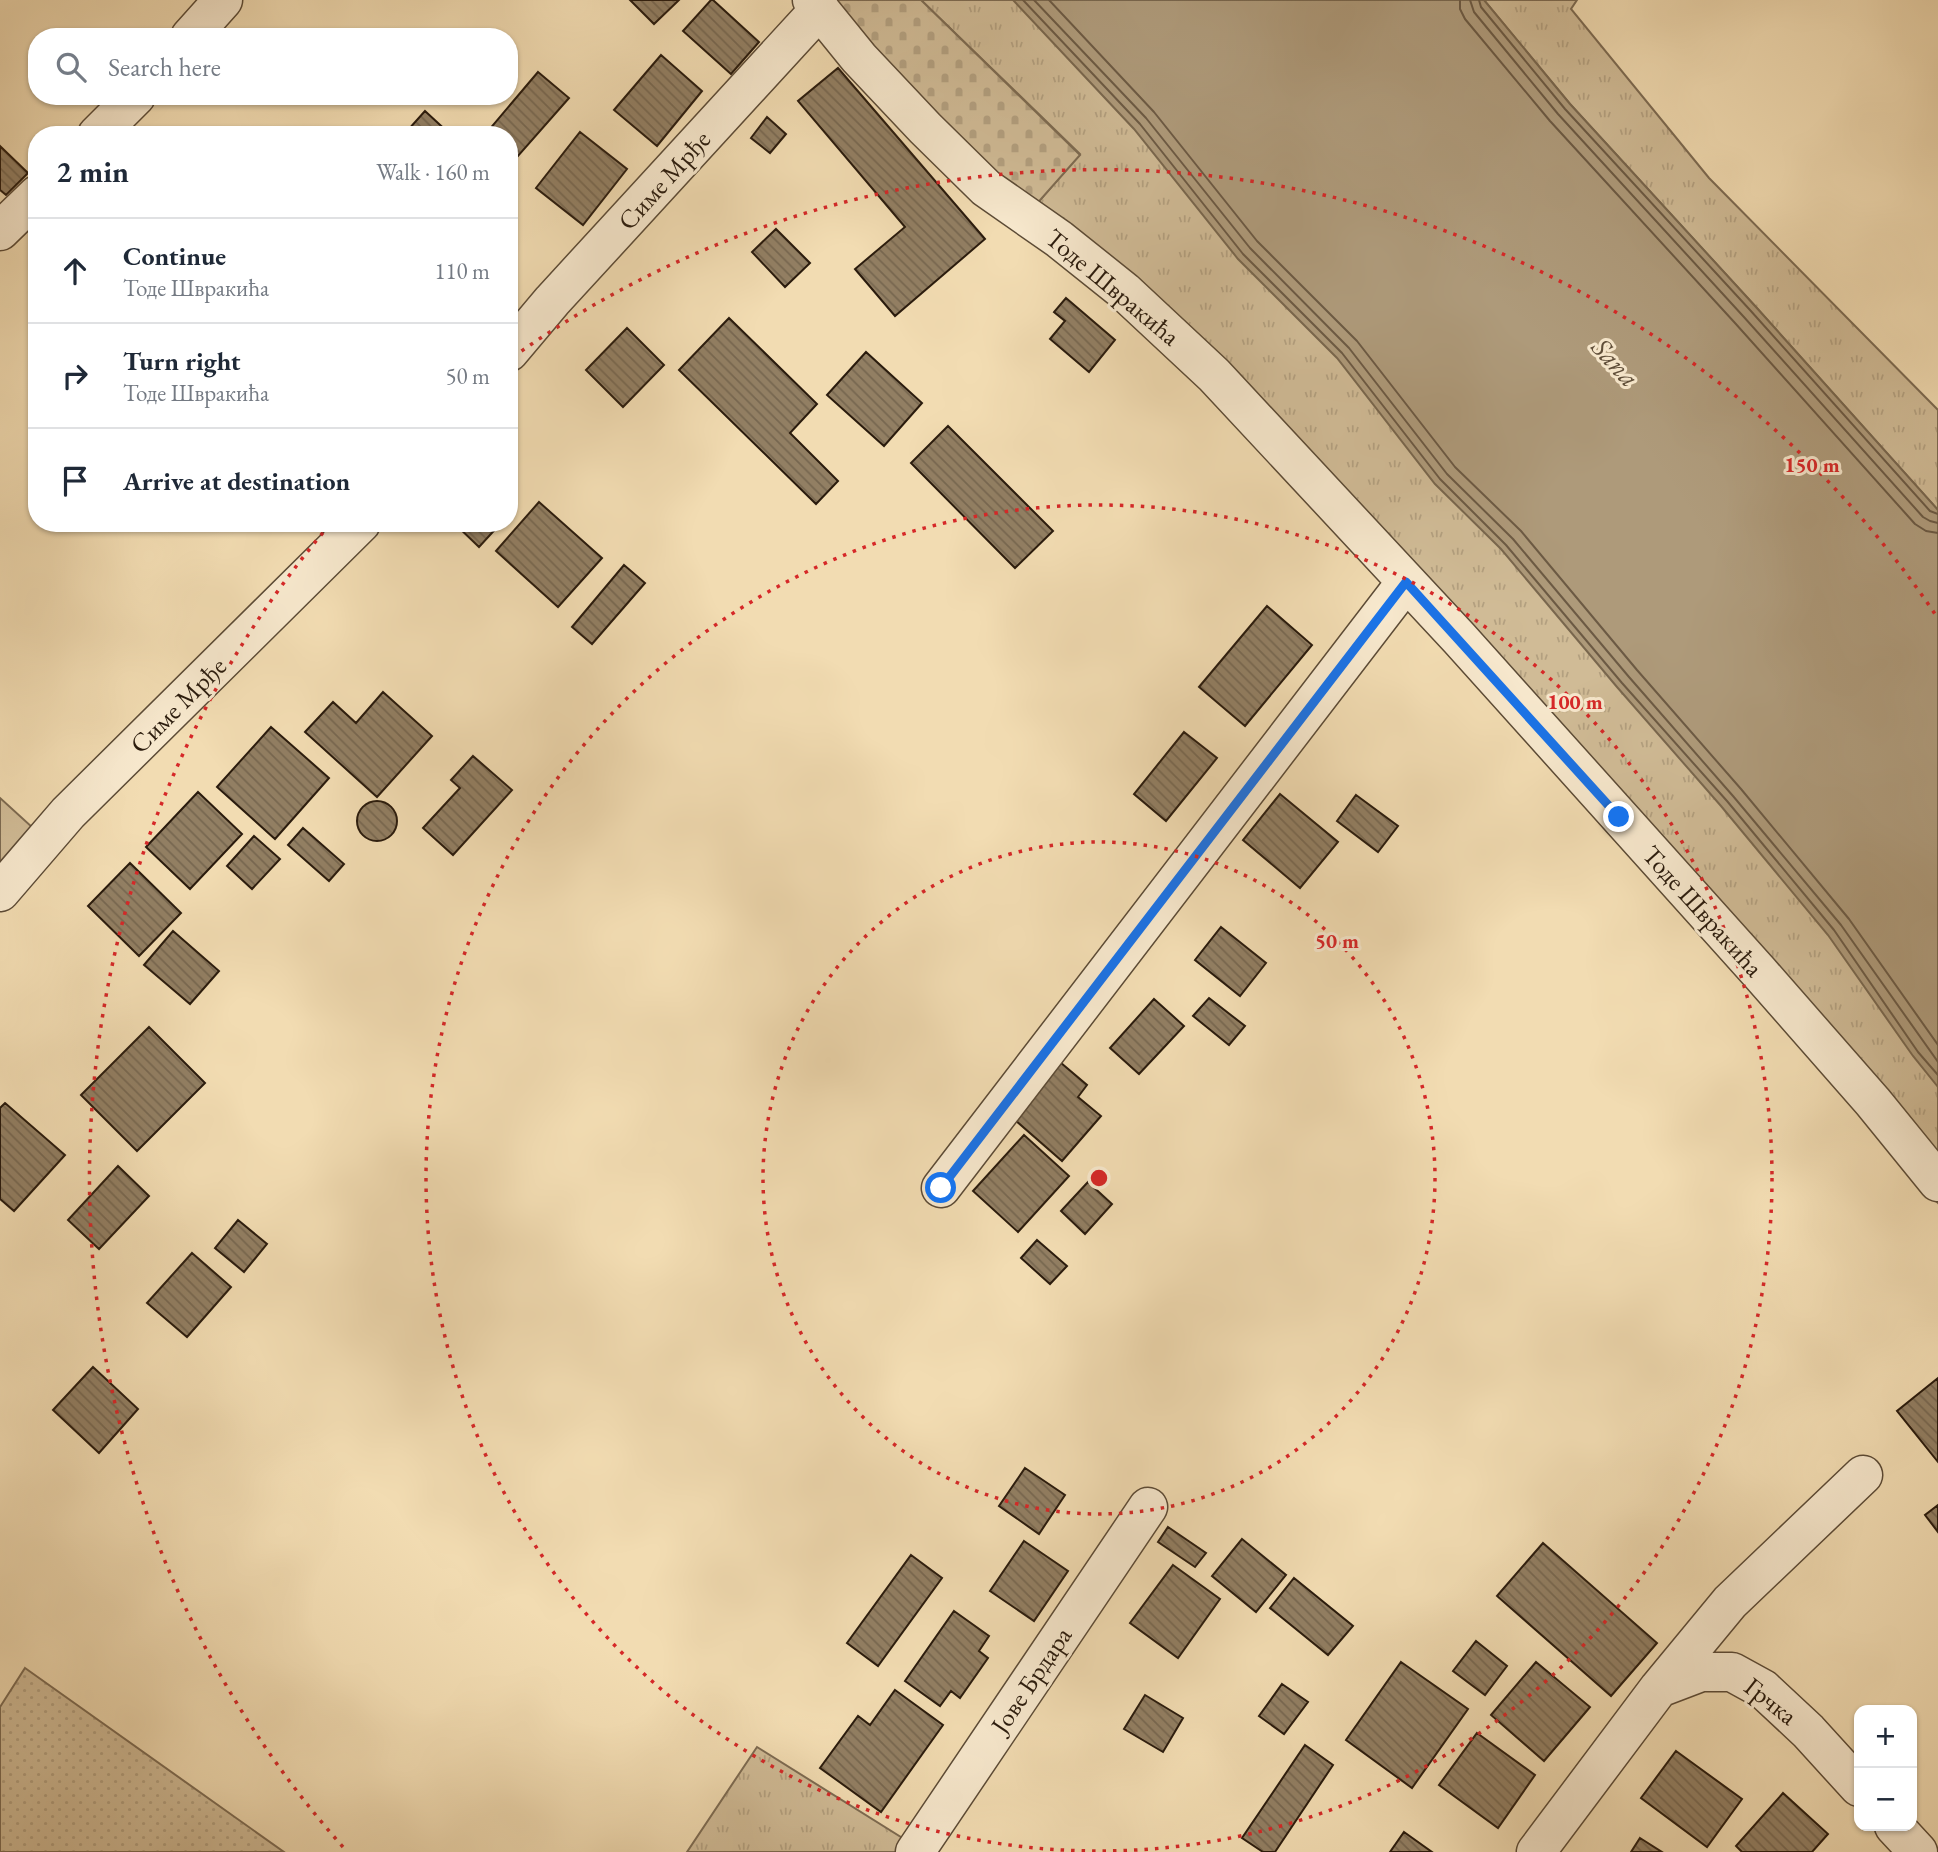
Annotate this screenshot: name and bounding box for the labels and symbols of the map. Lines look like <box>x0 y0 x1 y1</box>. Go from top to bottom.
street label: Симе Мрђе <box>610 123 718 237</box>
street label: Тоде Швракића <box>1039 221 1188 354</box>
water label: Sana <box>1584 329 1648 394</box>
text: 150 m <box>1784 451 1840 478</box>
street label: Симе Мрђе <box>122 649 234 761</box>
text: 100 m <box>1547 688 1603 715</box>
route end <box>1603 801 1634 832</box>
street label: Тоде Швракића <box>1635 838 1771 984</box>
text: 50 m <box>1315 927 1359 954</box>
centre of rings <box>1087 1166 1111 1190</box>
route start <box>925 1172 956 1203</box>
street label: Јове Брдара <box>982 1620 1079 1742</box>
street label: Грчка <box>1738 1670 1805 1733</box>

